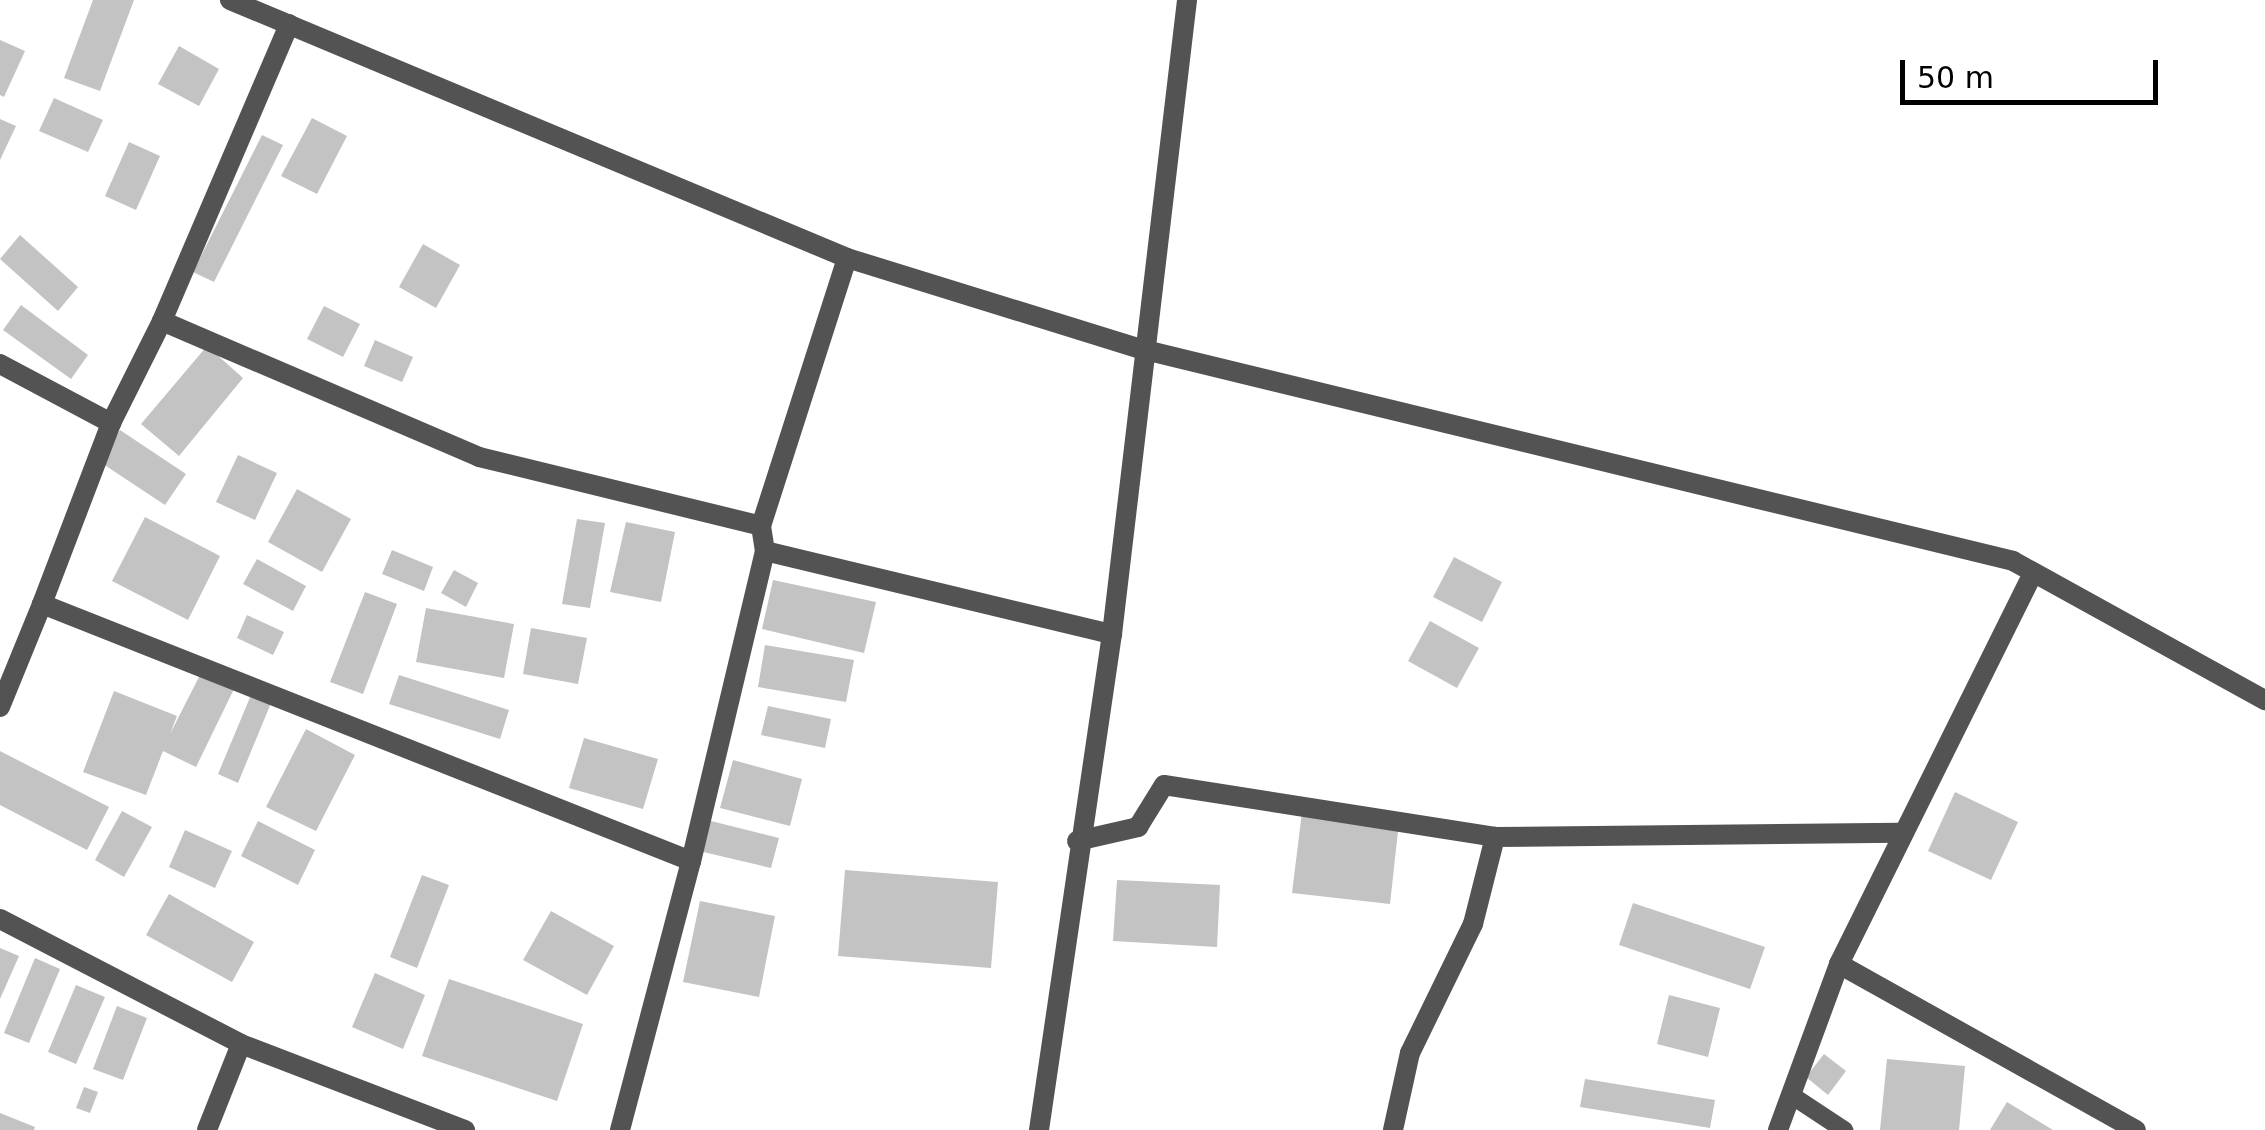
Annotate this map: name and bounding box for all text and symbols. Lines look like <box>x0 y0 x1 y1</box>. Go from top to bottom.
scale bar <box>1905 40 2162 102</box>
text: 50 m <box>1917 60 1994 95</box>

